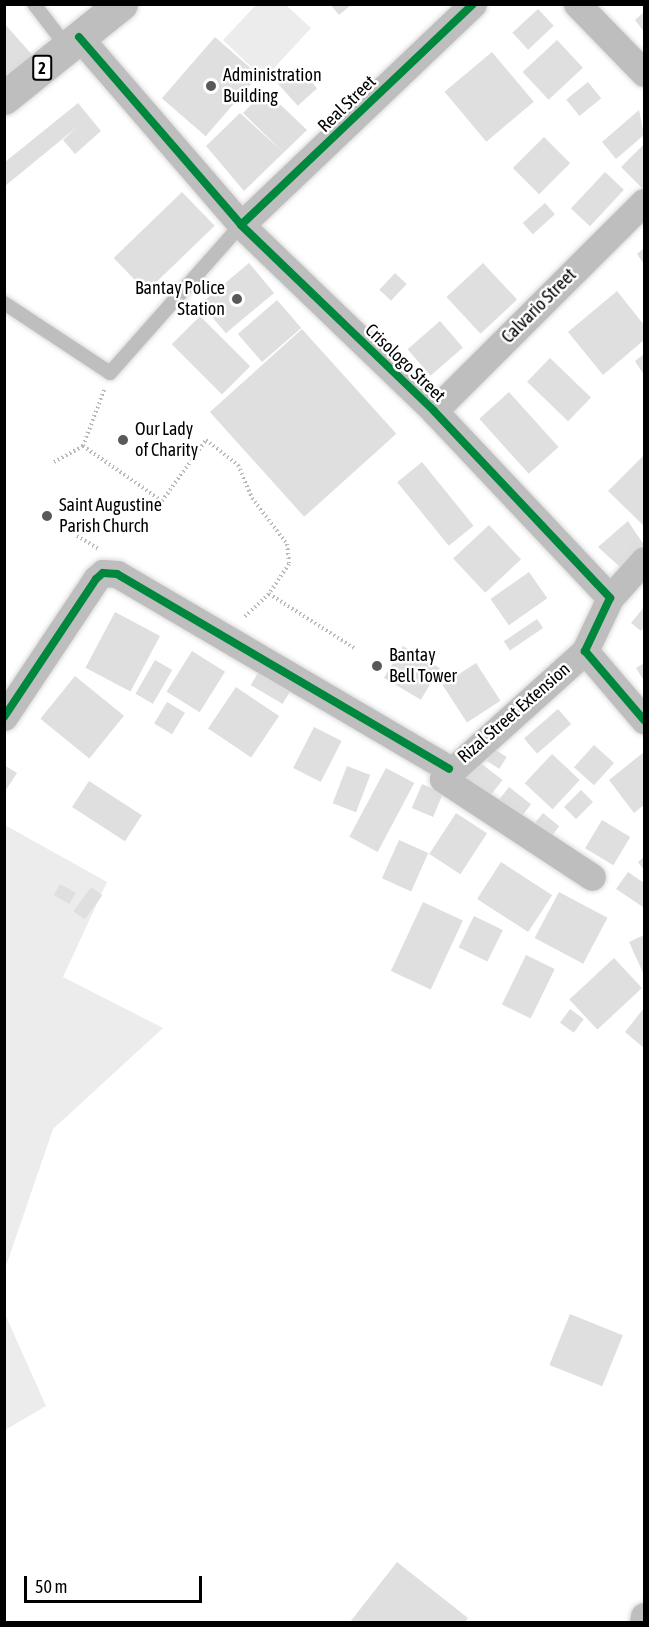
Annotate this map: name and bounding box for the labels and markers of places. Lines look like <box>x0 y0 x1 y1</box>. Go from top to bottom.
place label: Administration Building <box>223 65 322 107</box>
marker: Administration Building <box>204 79 218 93</box>
place label: Bantay Police Station <box>135 278 225 320</box>
marker: Bantay Police Station <box>230 292 244 306</box>
place label: Our Lady of Charity <box>135 419 198 462</box>
marker: Our Lady of Charity <box>116 433 130 447</box>
place label: Saint Augustine Parish Church <box>59 495 162 538</box>
marker: Saint Augustine Parish Church <box>40 509 54 523</box>
place label: Bantay Bell Tower <box>389 645 457 688</box>
marker: Bantay Bell Tower <box>370 659 384 673</box>

